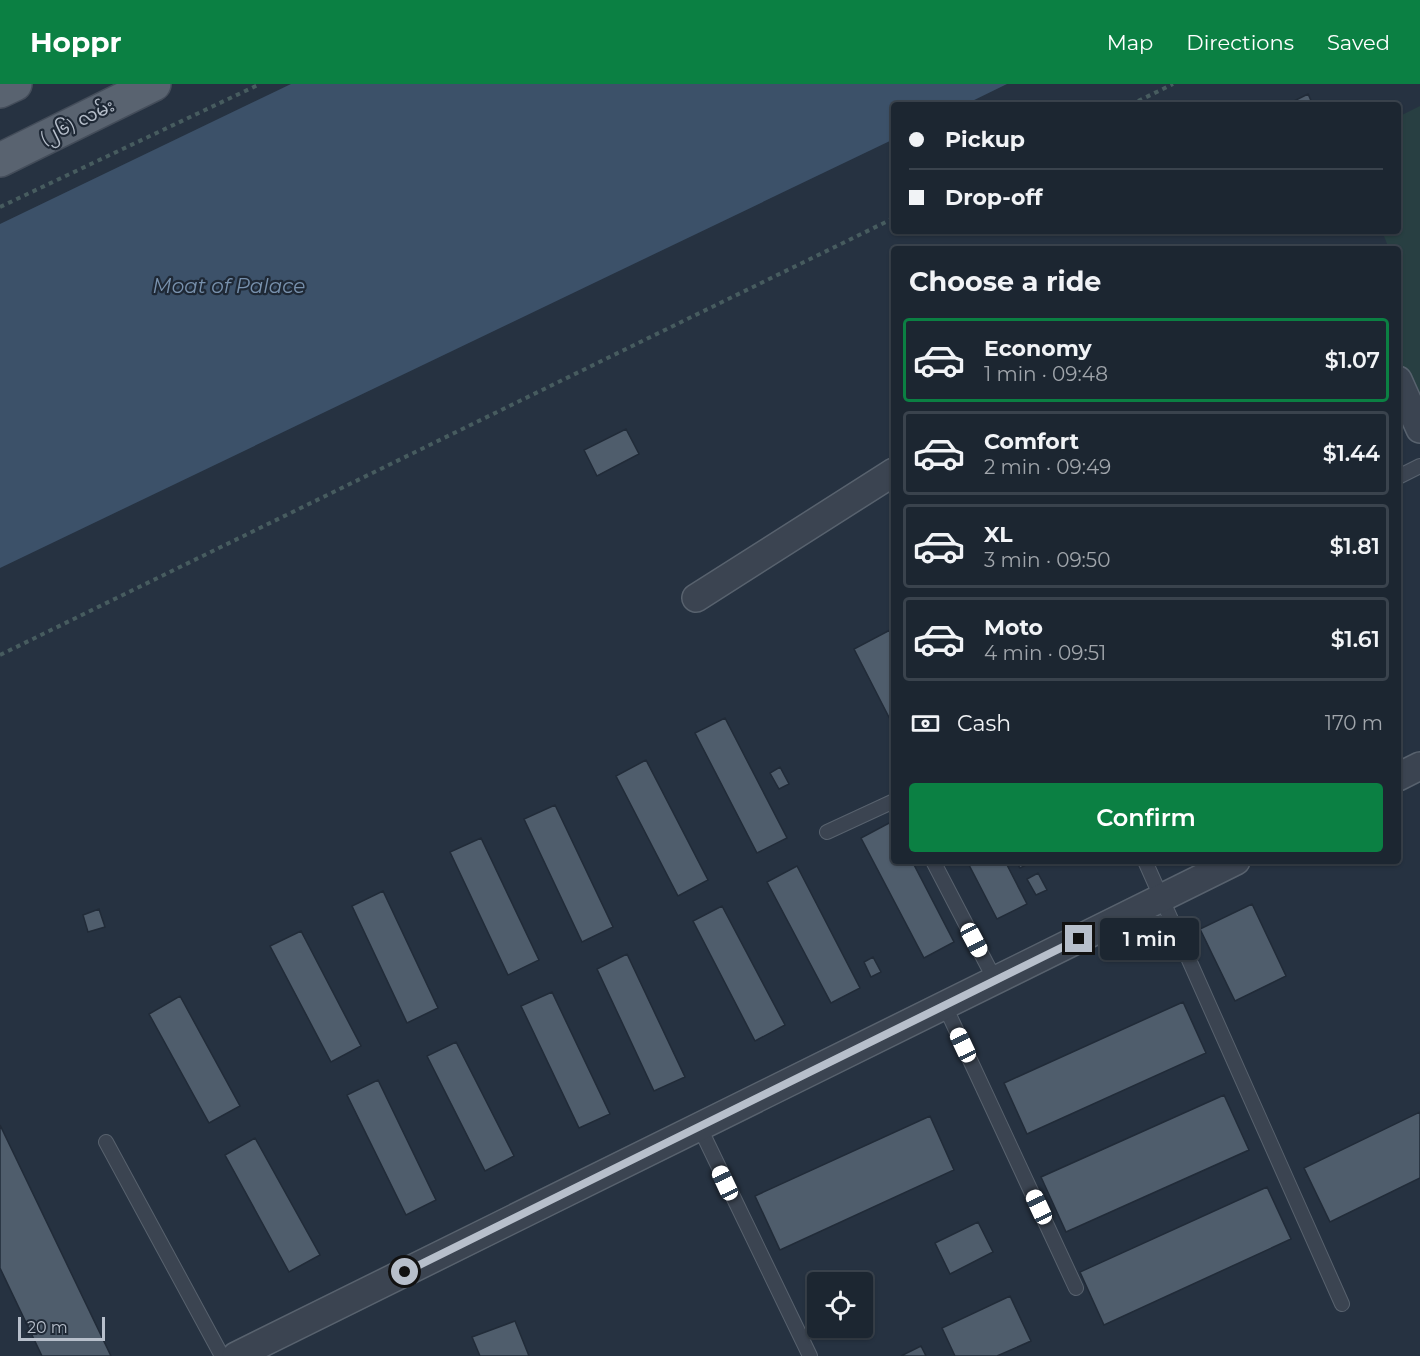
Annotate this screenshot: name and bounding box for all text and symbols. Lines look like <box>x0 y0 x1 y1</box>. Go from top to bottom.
text: Hoppr <box>30 25 122 59</box>
text: Map <box>1107 30 1153 55</box>
text: Directions <box>1186 30 1294 55</box>
text: Saved <box>1327 30 1390 55</box>
street label: (၂၆) လမ်း <box>35 93 120 153</box>
text: Pickup <box>945 126 1025 153</box>
text: Drop-off <box>945 184 1043 211</box>
text: Choose a ride <box>909 265 1101 298</box>
water label: Moat of Palace <box>153 274 305 298</box>
icon: car <box>912 333 966 387</box>
text: Economy <box>984 335 1092 362</box>
text: $1.07 <box>1325 347 1380 374</box>
text: 1 min · 09:48 <box>984 362 1108 386</box>
icon: car <box>912 426 966 480</box>
text: Comfort <box>984 428 1079 455</box>
text: $1.44 <box>1323 440 1380 467</box>
text: 2 min · 09:49 <box>984 455 1111 479</box>
icon: car <box>912 519 966 573</box>
text: XL <box>984 521 1013 548</box>
text: $1.81 <box>1330 533 1380 560</box>
text: 3 min · 09:50 <box>984 548 1110 572</box>
icon: car <box>912 612 966 666</box>
text: Moto <box>984 614 1043 641</box>
text: $1.61 <box>1331 626 1380 653</box>
text: 4 min · 09:51 <box>984 641 1106 665</box>
icon: cash <box>909 707 942 740</box>
text: Cash <box>957 710 1011 737</box>
text: 170 m <box>1325 711 1383 735</box>
button: Confirm <box>909 783 1383 852</box>
callout: 1 min <box>1100 918 1199 960</box>
car <box>958 920 990 960</box>
route end <box>1065 925 1092 952</box>
text: 1 min <box>1123 927 1176 951</box>
car <box>947 1025 979 1065</box>
car <box>709 1163 741 1203</box>
car <box>1023 1187 1055 1227</box>
route start <box>391 1258 418 1285</box>
map controls <box>807 1272 873 1338</box>
button: locate <box>807 1272 873 1338</box>
scale bar <box>18 1314 105 1342</box>
text: 20 m <box>27 1318 68 1337</box>

